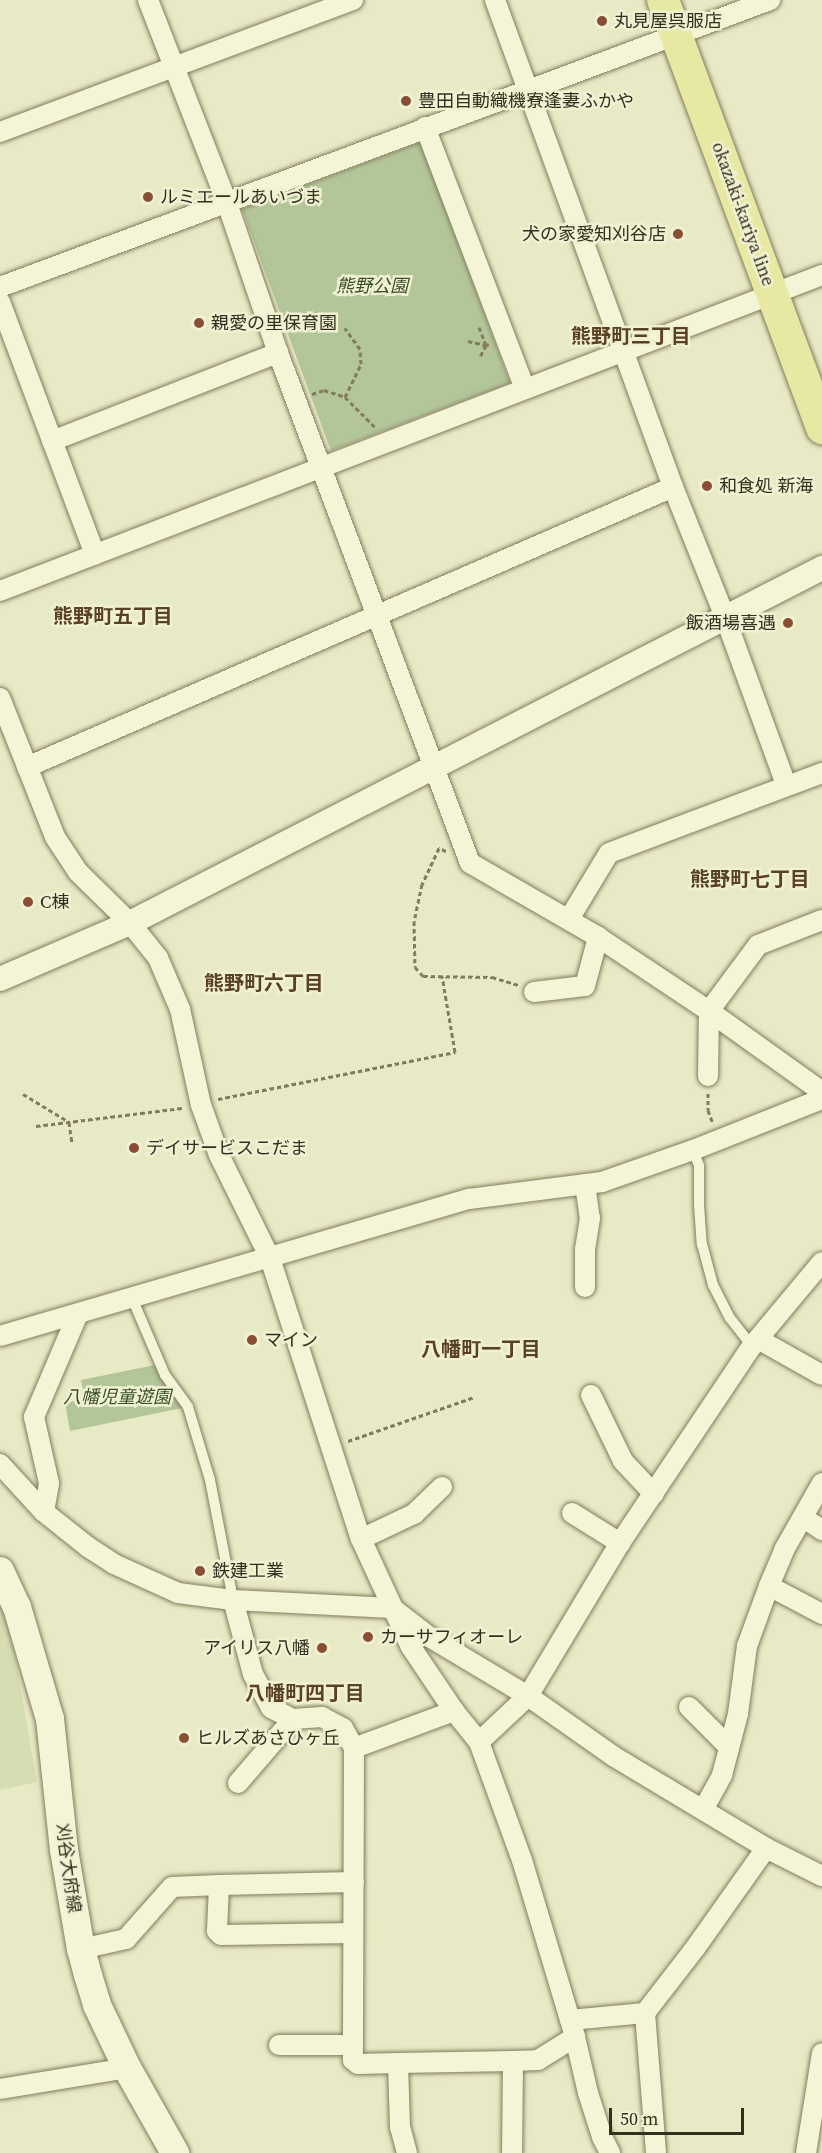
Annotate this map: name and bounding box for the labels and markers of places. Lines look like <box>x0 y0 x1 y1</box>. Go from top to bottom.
place label: 丸見屋呉服店 <box>614 10 722 32</box>
marker: 丸見屋呉服店 <box>595 14 609 28</box>
place label: 豊田自動織機寮逢妻ふかや <box>418 90 634 112</box>
marker: 豊田自動織機寮逢妻ふかや <box>399 94 413 108</box>
place label: ルミエールあいづま <box>160 186 322 208</box>
marker: ルミエールあいづま <box>141 190 155 204</box>
place label: 犬の家愛知刈谷店 <box>522 223 666 245</box>
marker: 犬の家愛知刈谷店 <box>671 227 685 241</box>
place label: 親愛の里保育園 <box>211 312 337 334</box>
marker: 親愛の里保育園 <box>192 316 206 330</box>
place label: 和食処 新海 <box>719 475 813 497</box>
marker: 和食処 新海 <box>700 479 714 493</box>
place label: 飯酒場喜遇 <box>686 612 776 634</box>
marker: 飯酒場喜遇 <box>781 616 795 630</box>
place label: C棟 <box>40 891 69 913</box>
marker: C棟 <box>21 895 35 909</box>
place label: デイサービスこだま <box>146 1137 308 1159</box>
marker: デイサービスこだま <box>127 1141 141 1155</box>
place label: マイン <box>264 1329 318 1351</box>
marker: マイン <box>245 1333 259 1347</box>
place label: 鉄建工業 <box>212 1560 284 1582</box>
marker: 鉄建工業 <box>193 1564 207 1578</box>
place label: カーサフィオーレ <box>380 1626 524 1648</box>
marker: カーサフィオーレ <box>361 1630 375 1644</box>
place label: アイリス八幡 <box>202 1637 310 1659</box>
marker: アイリス八幡 <box>315 1641 329 1655</box>
place label: ヒルズあさひヶ丘 <box>196 1727 340 1749</box>
marker: ヒルズあさひヶ丘 <box>177 1731 191 1745</box>

